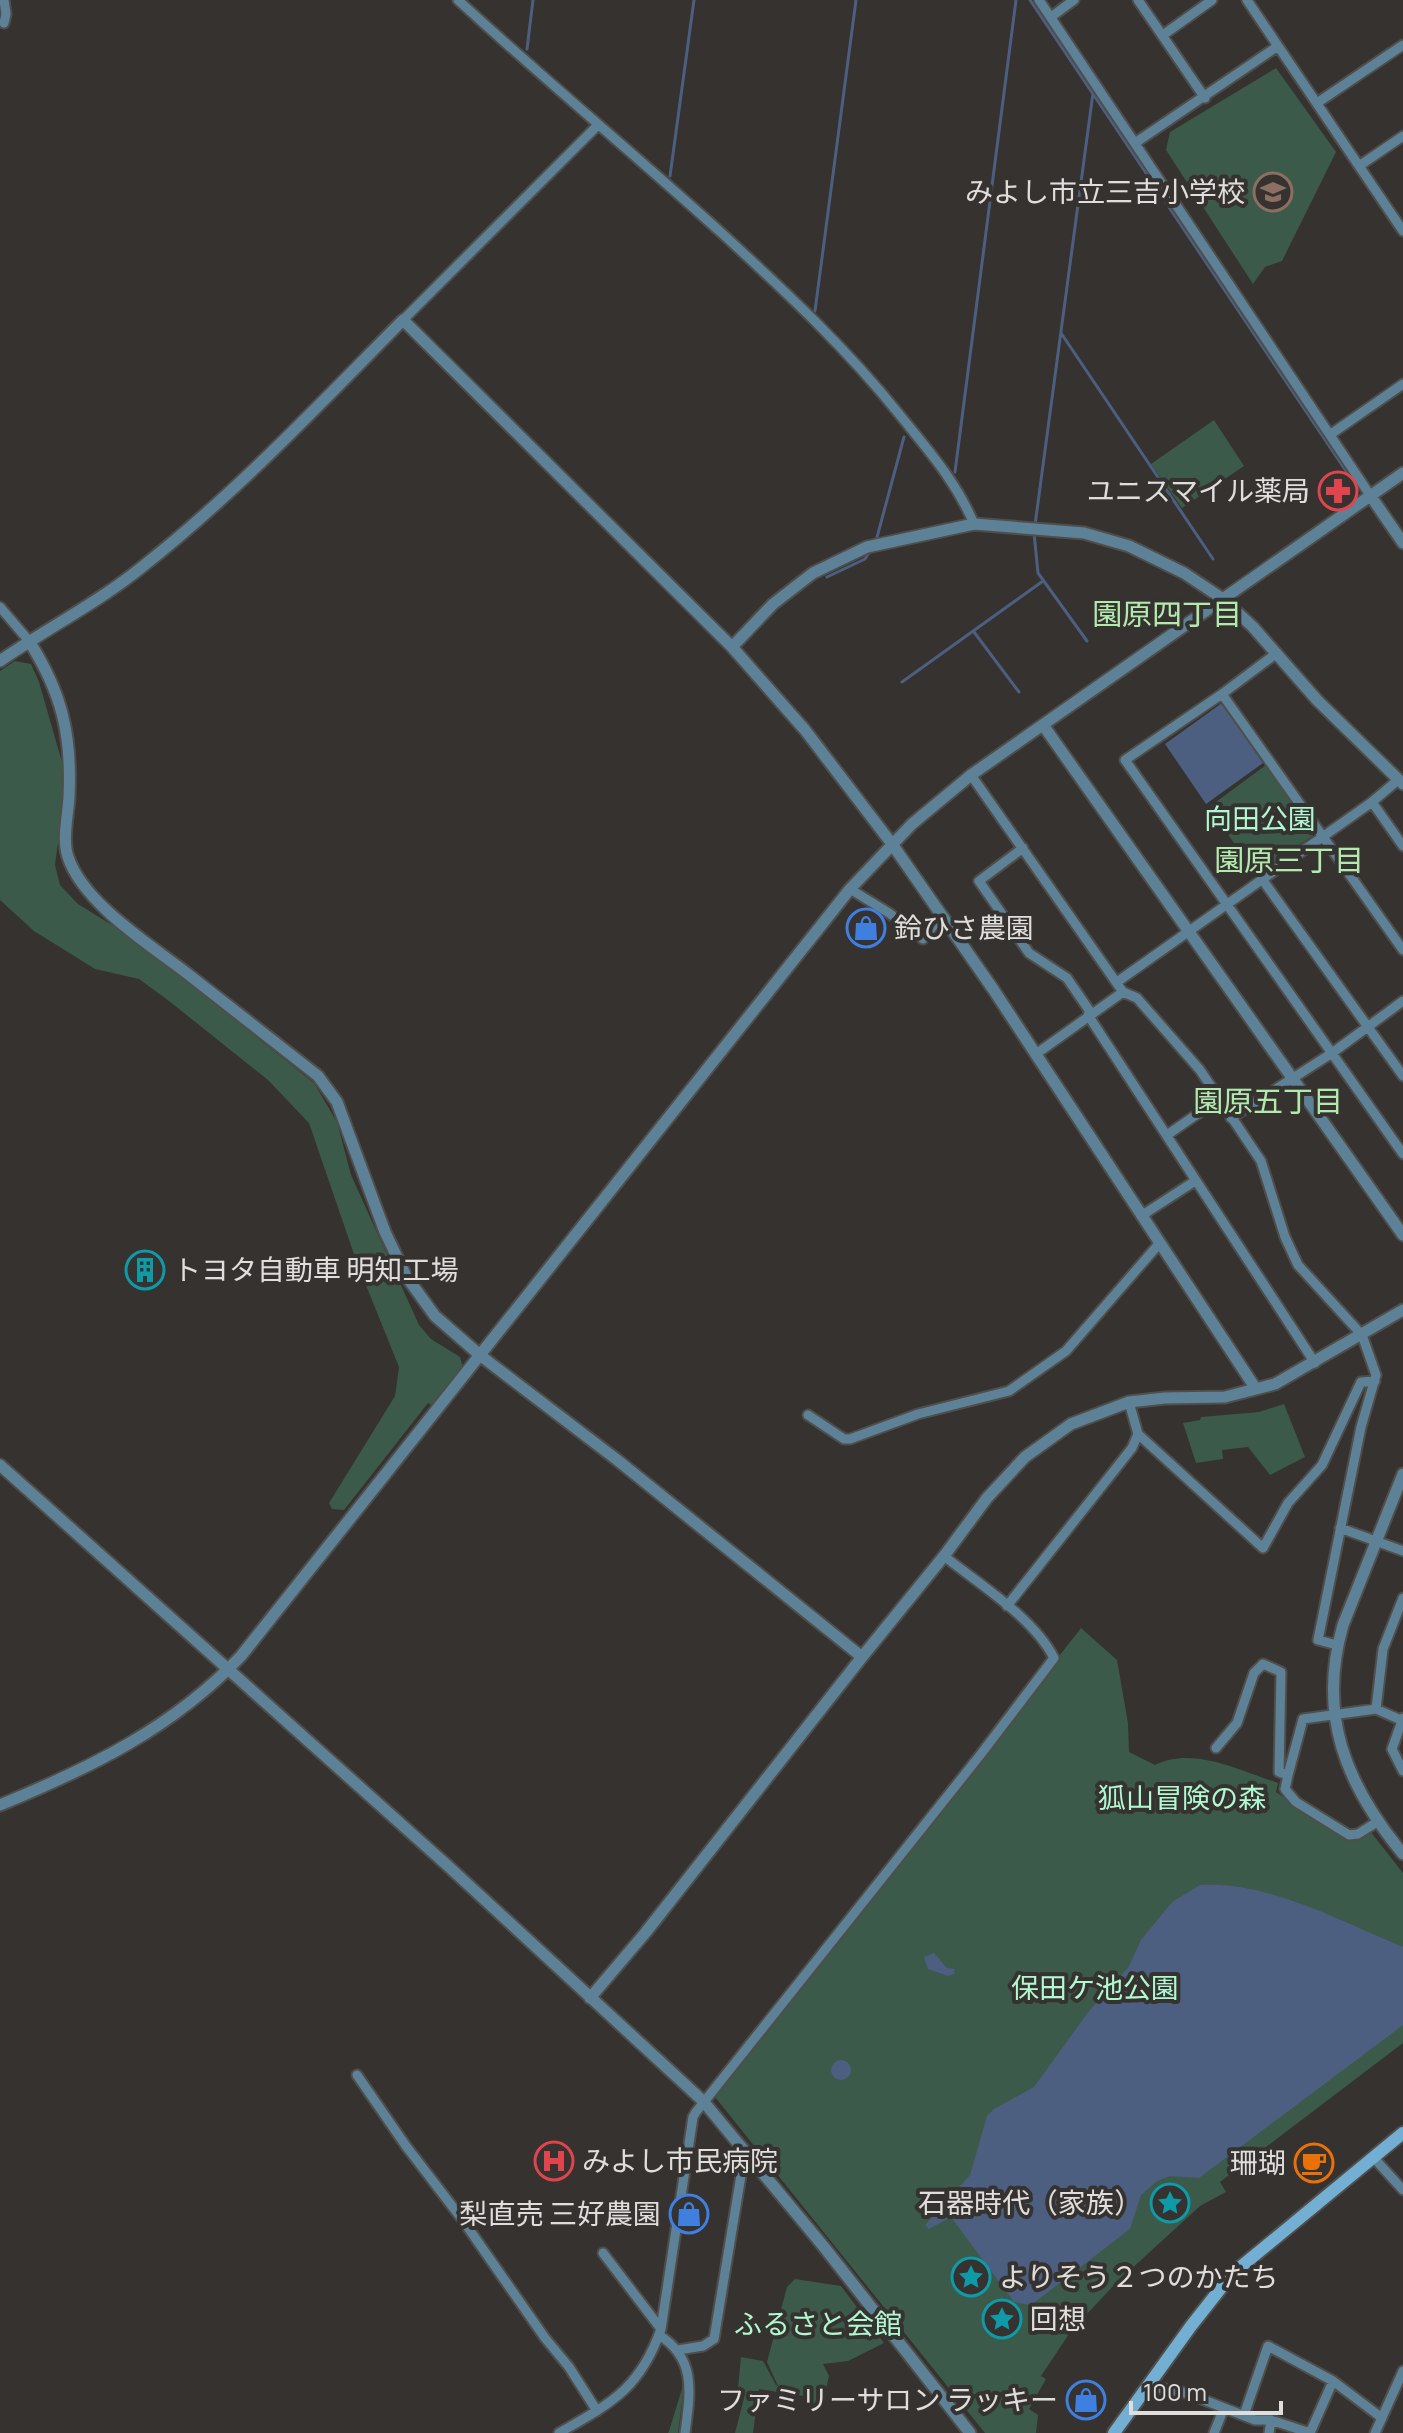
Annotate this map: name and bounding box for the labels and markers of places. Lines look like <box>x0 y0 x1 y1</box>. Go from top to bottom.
school or university icon: みよし市立三吉小学校 <box>1252 171 1294 213</box>
place label: みよし市立三吉小学校 <box>965 172 1245 210</box>
pharmacy icon: ユニスマイル薬局 <box>1317 470 1359 512</box>
place label: ユニスマイル薬局 <box>1087 471 1310 509</box>
shop icon: 鈴ひさ農園 <box>845 907 887 949</box>
place label: 鈴ひさ農園 <box>894 908 1034 946</box>
building icon: トヨタ自動車 明知工場 <box>124 1249 166 1291</box>
place label: トヨタ自動車 明知工場 <box>173 1250 459 1288</box>
hospital icon: みよし市民病院 <box>533 2140 575 2182</box>
place label: みよし市民病院 <box>582 2141 778 2179</box>
cafe icon: 珊瑚 <box>1293 2142 1335 2184</box>
place label: 珊瑚 <box>1230 2143 1286 2181</box>
place icon: 石器時代（家族） <box>1149 2182 1191 2224</box>
place label: 石器時代（家族） <box>918 2183 1142 2221</box>
shop icon: 梨直売 三好農園 <box>668 2193 710 2235</box>
place label: 梨直売 三好農園 <box>459 2194 661 2232</box>
place icon: よりそう２つのかたち <box>950 2256 992 2298</box>
place label: よりそう２つのかたち <box>999 2257 1278 2295</box>
place icon: 回想 <box>981 2298 1023 2340</box>
place label: 回想 <box>1030 2299 1086 2337</box>
shop icon: ファミリーサロン ラッキー <box>1065 2379 1107 2421</box>
place label: ファミリーサロン ラッキー <box>717 2380 1058 2418</box>

